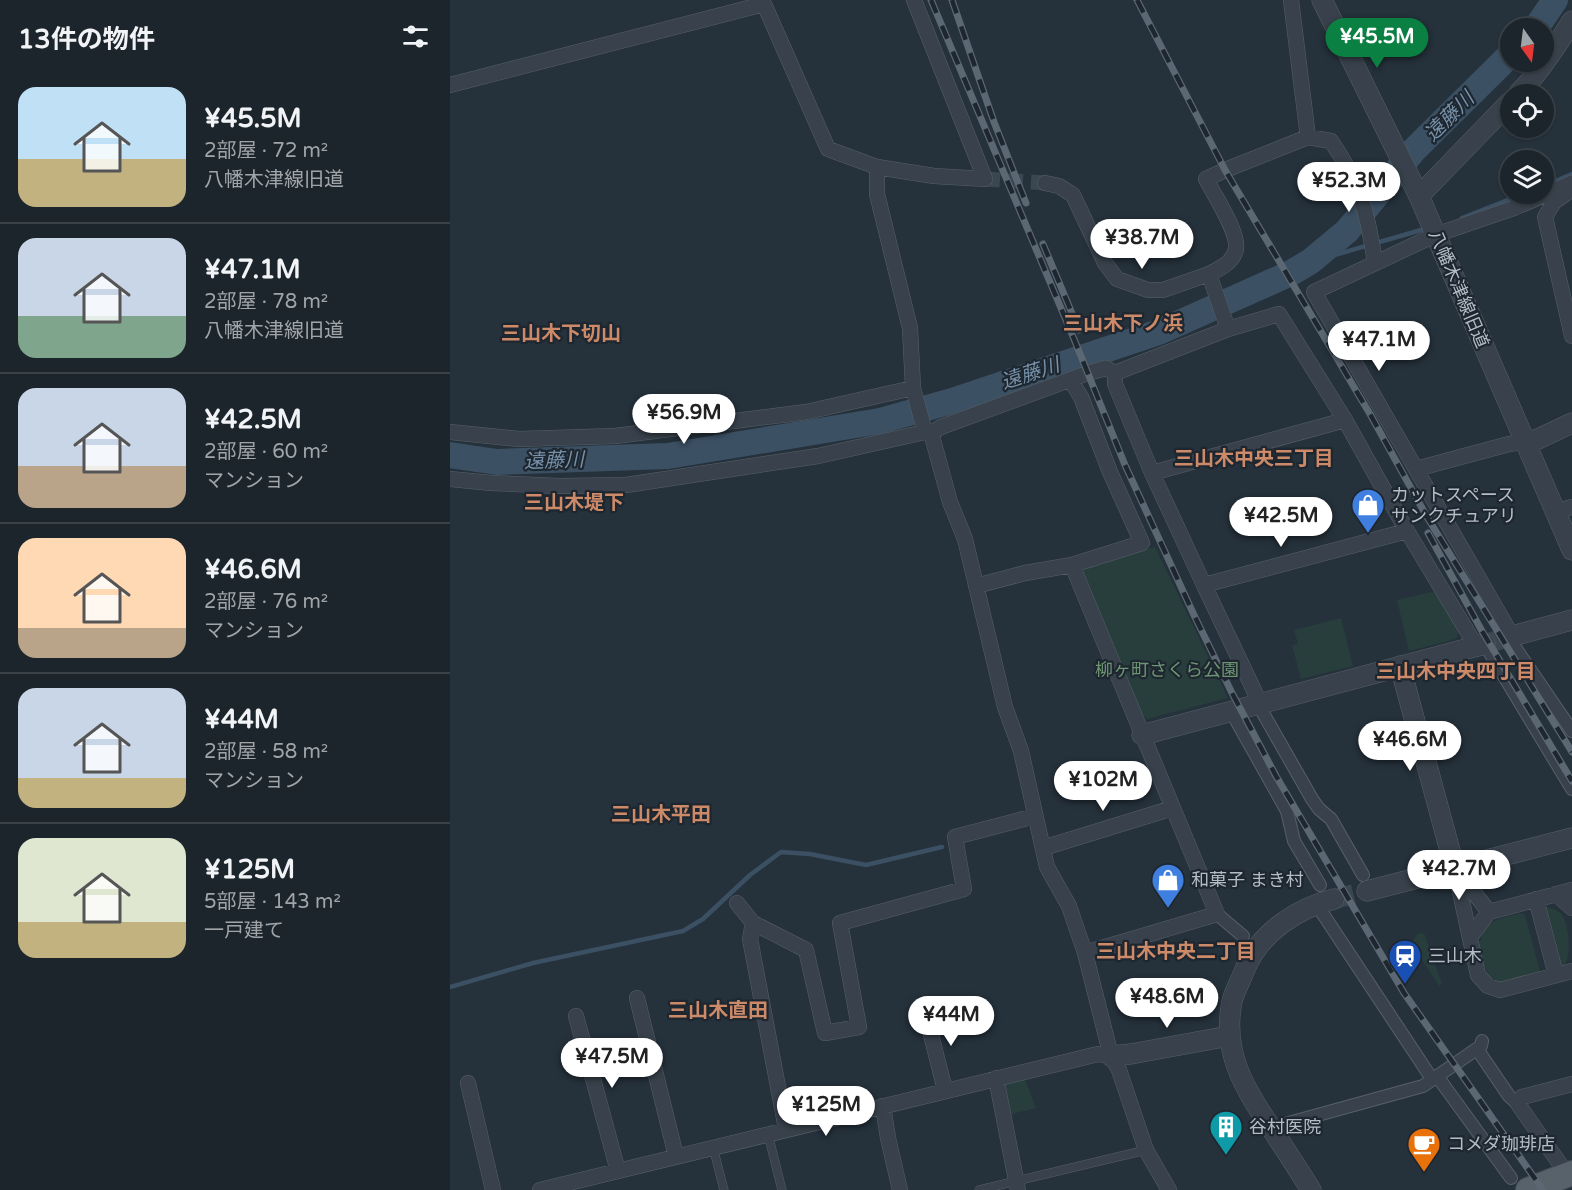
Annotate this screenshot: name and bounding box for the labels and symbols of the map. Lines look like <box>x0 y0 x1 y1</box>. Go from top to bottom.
pin: ¥45.5M <box>1328 18 1426 69</box>
north arrow <box>1500 18 1554 72</box>
water label: 遠藤川 <box>1420 86 1481 146</box>
pin: ¥52.3M <box>1300 162 1398 213</box>
pin: ¥38.7M <box>1093 219 1191 270</box>
street label: 八幡木津線旧道 <box>1424 227 1494 351</box>
district label: 三山木下ノ浜 <box>1063 312 1183 336</box>
pin: ¥47.1M <box>1330 321 1428 372</box>
district label: 三山木下切山 <box>501 322 621 346</box>
water label: 遠藤川 <box>998 353 1064 395</box>
pin: ¥56.9M <box>635 394 733 445</box>
district label: 三山木中央三丁目 <box>1174 447 1334 471</box>
water label: 遠藤川 <box>524 448 586 474</box>
place label: カットスペース サンクチュアリ <box>1391 484 1517 527</box>
shop icon: カットスペース サンクチュアリ <box>1350 487 1386 534</box>
district label: 三山木堤下 <box>524 491 624 515</box>
pin: ¥42.5M <box>1232 497 1330 548</box>
park label: 柳ヶ町さくら公園 <box>1095 659 1239 681</box>
district label: 三山木中央四丁目 <box>1376 660 1536 684</box>
pin: ¥46.6M <box>1361 721 1459 772</box>
pin: ¥102M <box>1061 761 1145 812</box>
district label: 三山木平田 <box>611 803 711 827</box>
pin: ¥42.7M <box>1410 850 1508 901</box>
shop icon: 和菓子 まき村 <box>1150 862 1186 909</box>
place label: 和菓子 まき村 <box>1191 869 1304 891</box>
station icon: 三山木 <box>1387 938 1423 985</box>
district label: 三山木中央二丁目 <box>1096 940 1256 964</box>
place label: 三山木 <box>1428 945 1482 967</box>
pin: ¥48.6M <box>1118 978 1216 1029</box>
pin: ¥44M <box>915 996 987 1047</box>
district label: 三山木直田 <box>668 999 768 1023</box>
pin: ¥47.5M <box>563 1038 661 1089</box>
pin: ¥125M <box>784 1086 868 1137</box>
building icon: 谷村医院 <box>1208 1109 1244 1156</box>
place label: 谷村医院 <box>1249 1116 1321 1138</box>
cafe icon: コメダ珈琲店 <box>1406 1126 1442 1173</box>
place label: コメダ珈琲店 <box>1447 1133 1555 1155</box>

